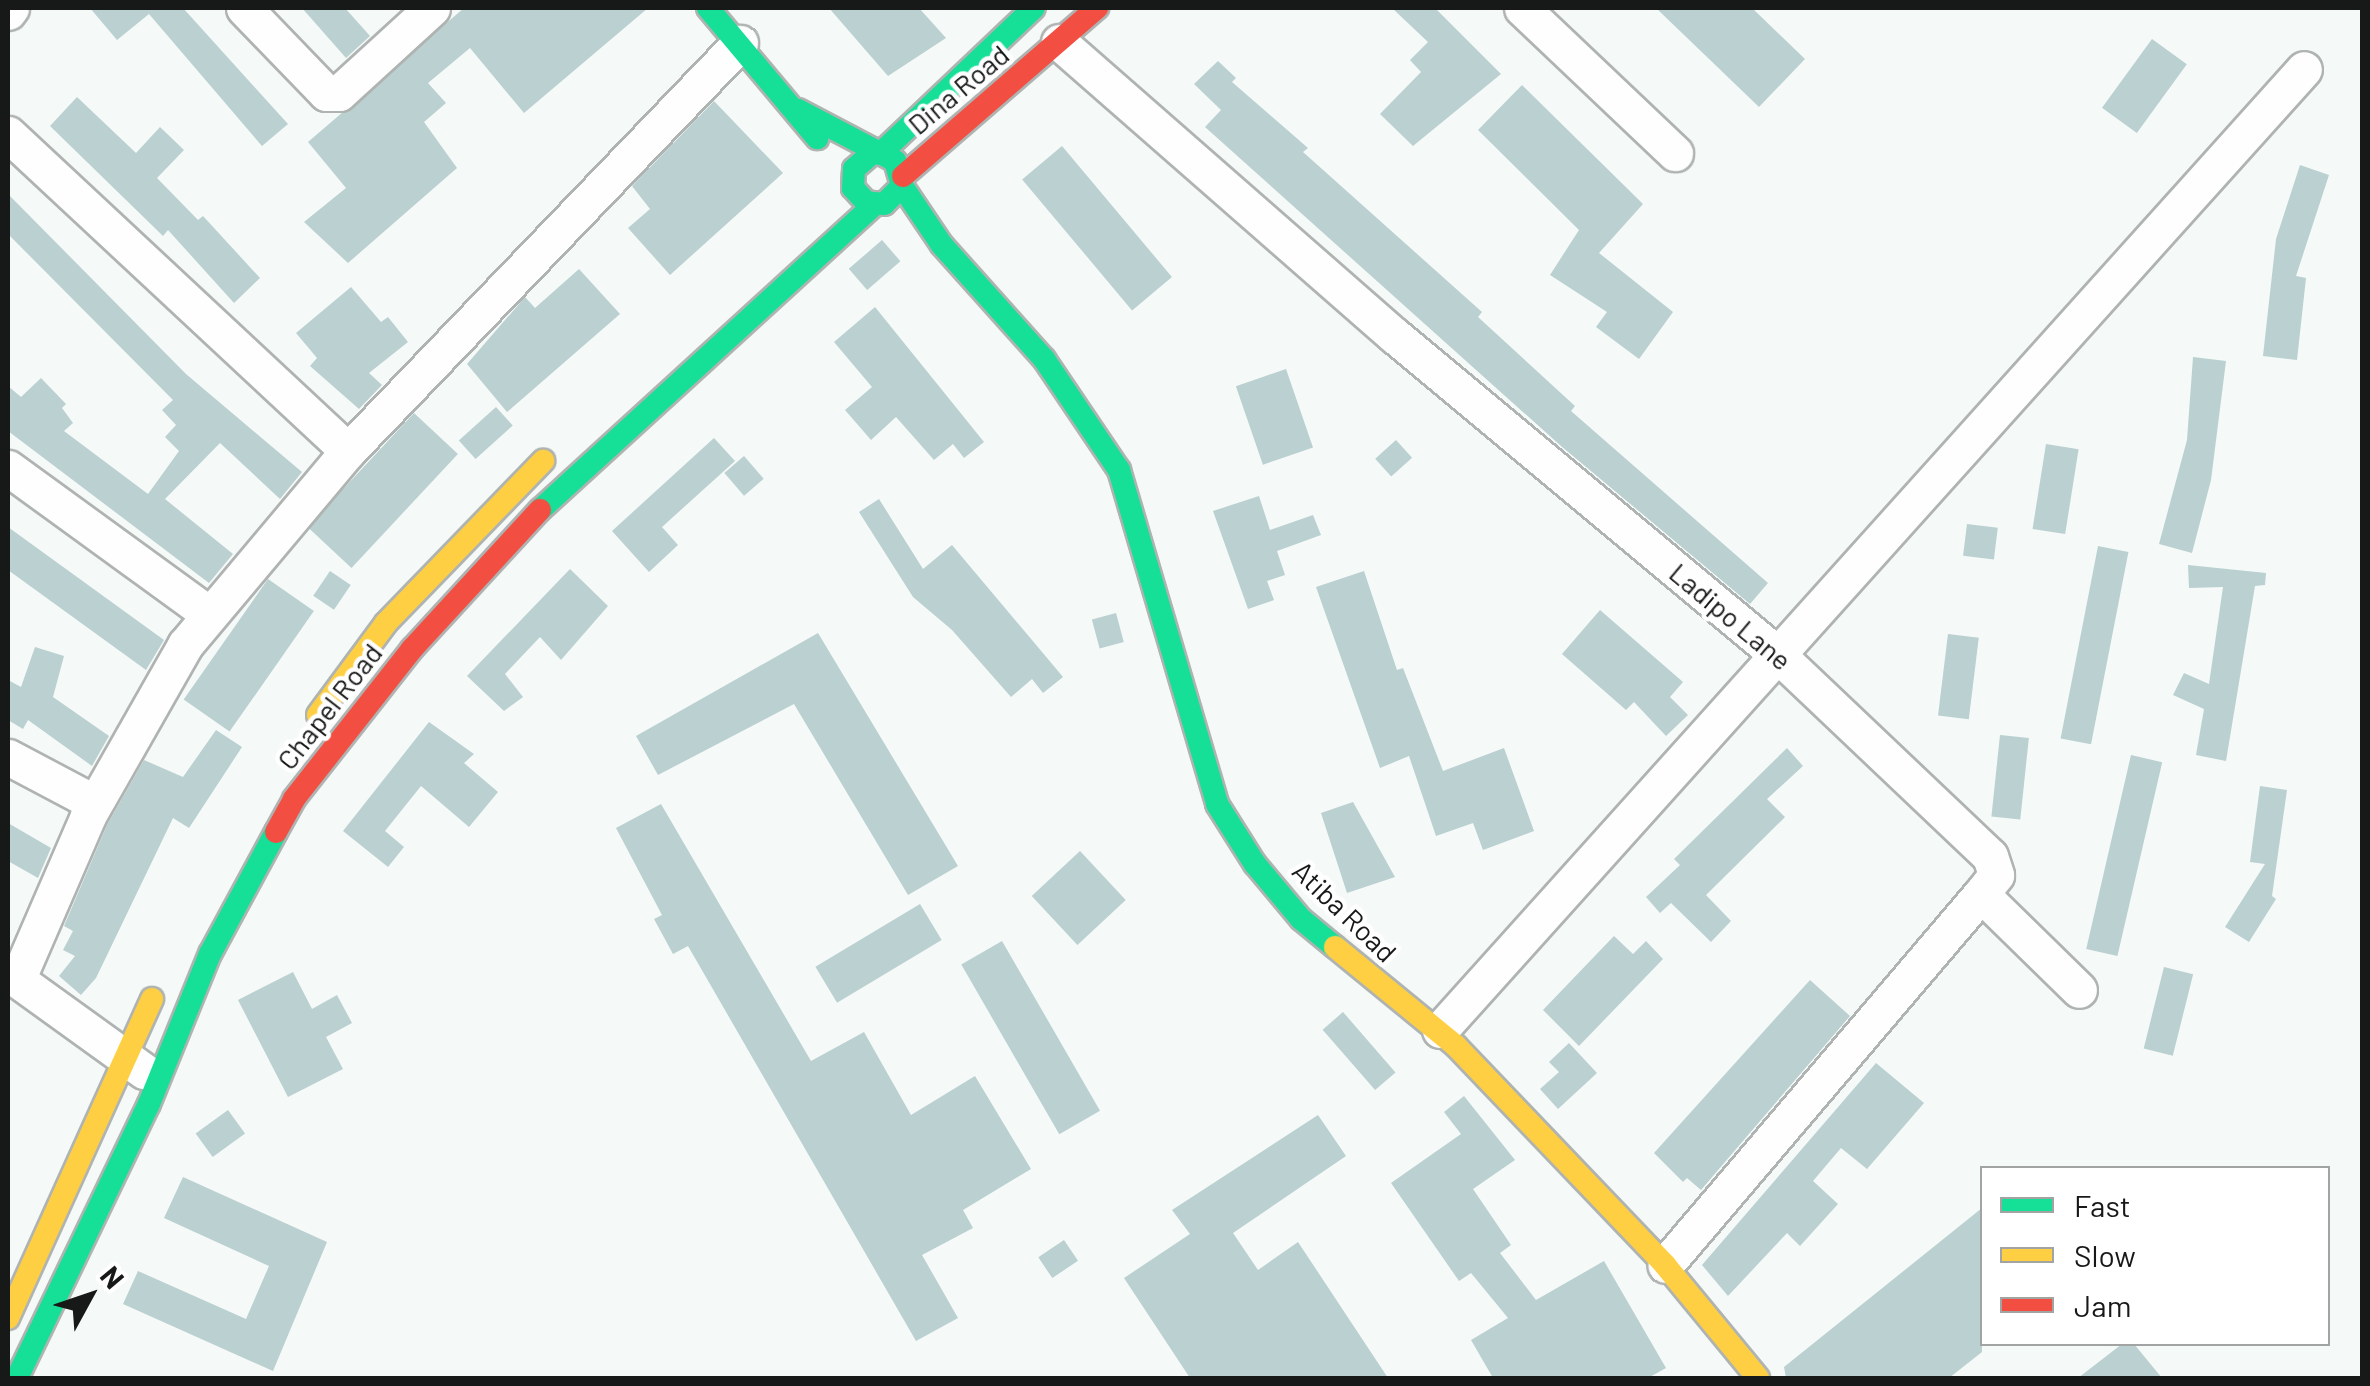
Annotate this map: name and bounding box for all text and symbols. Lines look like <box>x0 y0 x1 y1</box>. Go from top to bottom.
street label: Dina Road <box>901 37 1015 141</box>
street label: Ladipo Lane <box>1663 555 1799 677</box>
street label: Chapel Road <box>269 636 389 776</box>
street label: Atiba Road <box>1286 853 1404 969</box>
legend <box>1980 1166 2330 1346</box>
text: Fast <box>2074 1187 2131 1223</box>
text: Slow <box>2074 1237 2136 1273</box>
north arrow <box>40 1246 140 1346</box>
text: N <box>94 1259 132 1295</box>
text: Jam <box>2074 1287 2131 1323</box>

